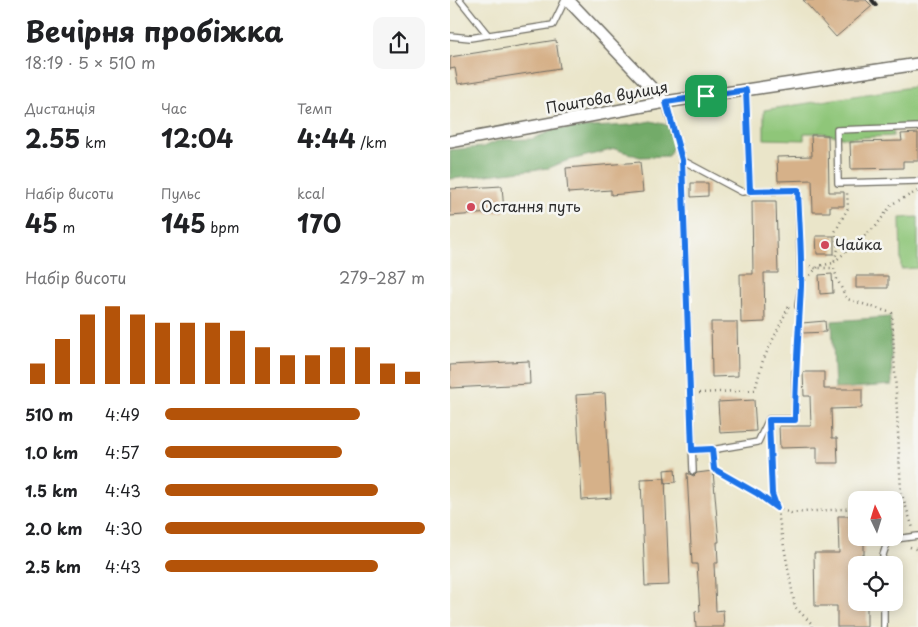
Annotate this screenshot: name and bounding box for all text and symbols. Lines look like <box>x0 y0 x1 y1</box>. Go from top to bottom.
text: Вечірня пробіжка <box>25 9 284 52</box>
button: share <box>373 17 425 69</box>
text: 18:19 · 5 × 510 m <box>25 50 156 74</box>
street label: Поштова вулиця <box>544 74 670 119</box>
pin <box>685 75 727 117</box>
icon: arrive <box>692 82 720 110</box>
text: Дистанція <box>25 98 96 119</box>
text: Час <box>161 98 187 119</box>
text: Темп <box>297 98 332 119</box>
text: 2.55 <box>25 119 81 157</box>
text: 12:04 <box>161 119 233 157</box>
text: 4:44 <box>297 119 356 157</box>
text: km <box>81 132 106 153</box>
text: /km <box>356 132 387 153</box>
text: Набір висоти <box>25 183 114 204</box>
text: Пульс <box>161 183 201 204</box>
text: kcal <box>297 183 325 204</box>
place label: Остання путь <box>481 194 581 217</box>
marker: Остання путь <box>465 201 477 213</box>
text: 45 <box>25 204 58 242</box>
text: 145 <box>161 204 206 242</box>
text: 170 <box>297 204 341 242</box>
text: m <box>58 217 75 238</box>
text: bpm <box>206 217 240 238</box>
place label: Чайка <box>835 232 883 255</box>
marker: Чайка <box>819 239 831 251</box>
text: Набір висоти <box>25 265 126 289</box>
text: 279–287 m <box>339 265 425 289</box>
text: 510 m <box>25 402 73 426</box>
text: 4:49 <box>105 402 140 426</box>
text: 1.0 km <box>25 440 78 464</box>
text: 4:57 <box>105 440 139 464</box>
text: 1.5 km <box>25 478 78 502</box>
text: 4:43 <box>105 478 141 502</box>
north arrow <box>848 491 902 546</box>
map controls <box>848 491 903 611</box>
text: 2.0 km <box>25 516 82 540</box>
text: 4:30 <box>105 516 142 540</box>
text: 2.5 km <box>25 554 81 578</box>
text: 4:43 <box>105 554 141 578</box>
button: locate <box>848 556 903 611</box>

